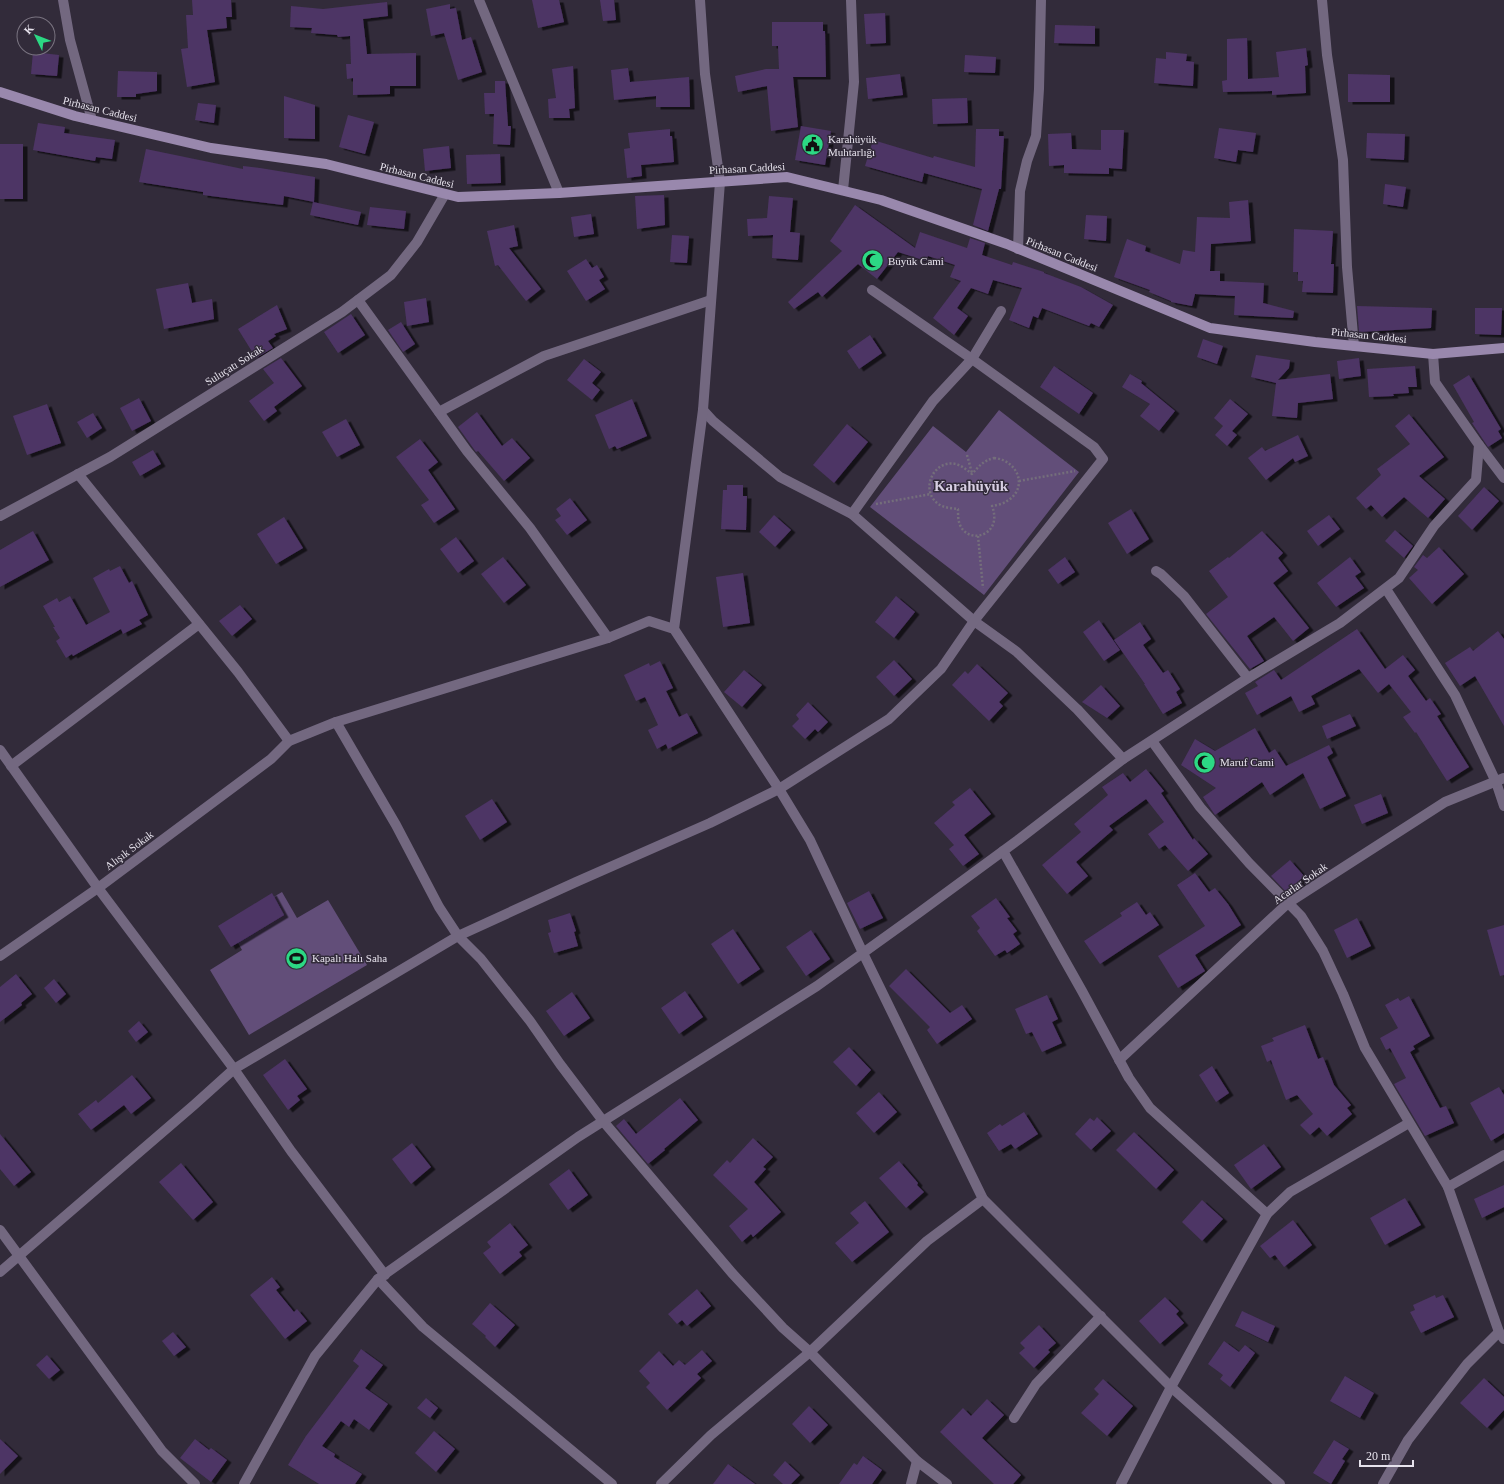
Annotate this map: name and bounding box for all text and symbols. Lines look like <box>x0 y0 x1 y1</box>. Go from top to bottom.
north arrow <box>16 16 56 56</box>
text: K <box>21 22 36 36</box>
street label: Pirhasan Caddesi <box>62 94 138 124</box>
public building icon: Karahüyük Muhtarlığı <box>800 132 826 158</box>
place label: Karahüyük Muhtarlığı <box>828 133 877 158</box>
street label: Pirhasan Caddesi <box>379 160 455 190</box>
street label: Pirhasan Caddesi <box>709 160 785 176</box>
street label: Pirhasan Caddesi <box>1024 234 1100 274</box>
mosque icon: Büyük Cami <box>860 248 886 274</box>
place label: Büyük Cami <box>888 255 944 267</box>
street label: Pirhasan Caddesi <box>1331 325 1407 345</box>
street label: Suluçatı Sokak <box>203 342 266 388</box>
district label: Karahüyük <box>934 478 1009 494</box>
mosque icon: Maruf Cami <box>1191 749 1217 775</box>
place label: Maruf Cami <box>1220 756 1274 768</box>
street label: Alışık Sokak <box>103 828 156 872</box>
street label: Acarlar Sokak <box>1271 860 1330 906</box>
sports icon: Kapalı Halı Saha <box>283 945 309 971</box>
place label: Kapalı Halı Saha <box>312 952 387 964</box>
scale bar <box>1360 1442 1413 1468</box>
text: 20 m <box>1366 1449 1391 1463</box>

